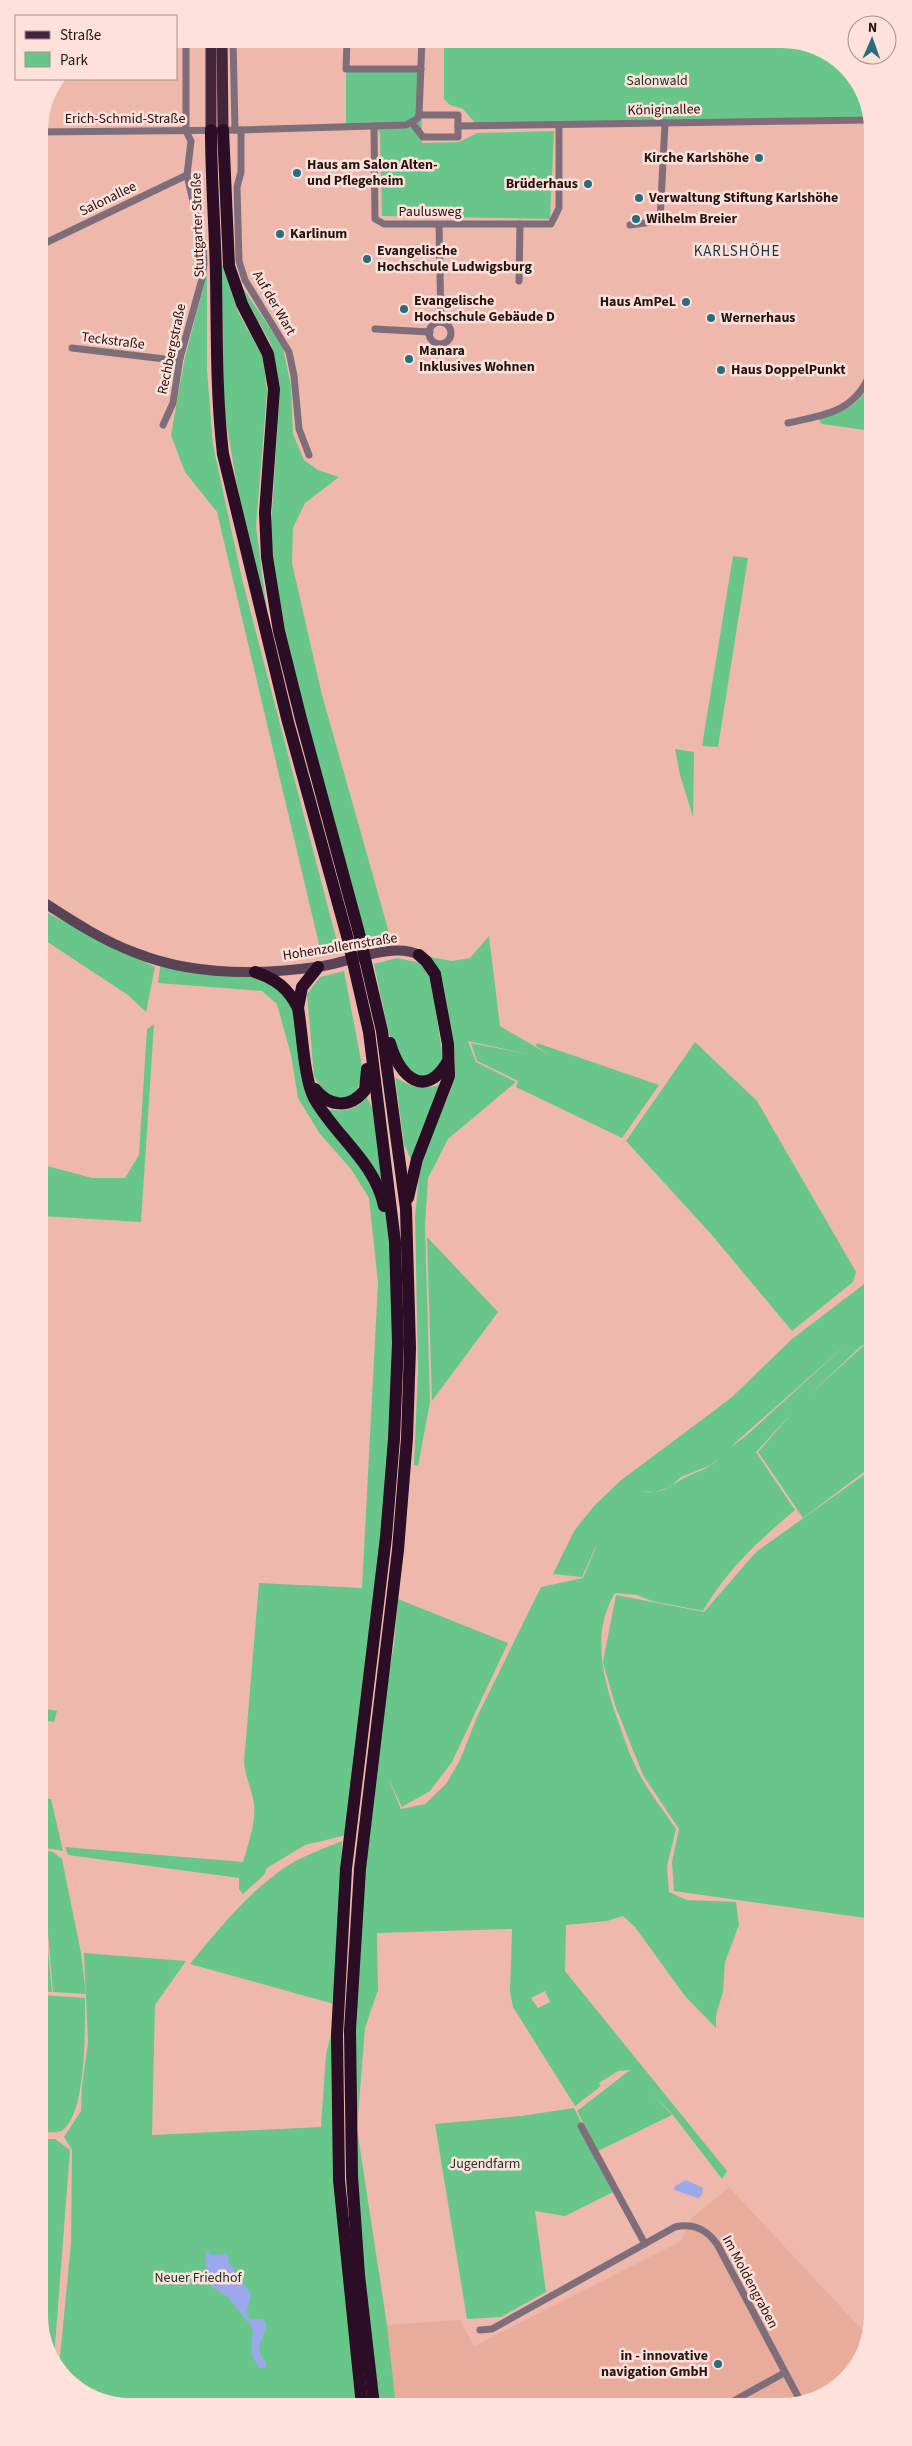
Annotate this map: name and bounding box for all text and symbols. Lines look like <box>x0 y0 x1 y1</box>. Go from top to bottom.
legend <box>15 15 178 80</box>
north arrow <box>847 15 897 65</box>
text: N <box>867 18 877 38</box>
text: Straße <box>60 25 101 46</box>
text: Park <box>60 50 89 71</box>
park label: Salonwald <box>626 71 688 91</box>
street label: Königinallee <box>627 99 701 121</box>
street label: Erich-Schmid-Straße <box>65 109 185 129</box>
place label: Kirche Karlshöhe <box>644 148 749 168</box>
marker: Kirche Karlshöhe <box>753 152 765 164</box>
place label: Haus am Salon Alten- und Pflegeheim <box>307 155 438 191</box>
marker: Haus am Salon Alten- und Pflegeheim <box>291 167 303 179</box>
street label: Stuttgarter Straße <box>186 172 210 278</box>
place label: Brüderhaus <box>506 174 578 194</box>
street label: Salonallee <box>76 177 140 221</box>
marker: Brüderhaus <box>582 178 594 190</box>
place label: Verwaltung Stiftung Karlshöhe <box>648 188 838 208</box>
marker: Verwaltung Stiftung Karlshöhe <box>633 192 645 204</box>
street label: Paulusweg <box>399 202 461 222</box>
place label: Wilhelm Breier <box>646 209 738 229</box>
marker: Wilhelm Breier <box>630 213 642 225</box>
place label: Karlinum <box>290 224 347 244</box>
marker: Karlinum <box>274 228 286 240</box>
place label: Evangelische Hochschule Ludwigsburg <box>377 241 532 277</box>
district label: KARLSHÖHE <box>694 241 780 262</box>
marker: Evangelische Hochschule Ludwigsburg <box>361 253 373 265</box>
street label: Auf der Wart <box>247 267 301 339</box>
place label: Evangelische Hochschule Gebäude D <box>414 291 555 327</box>
place label: Haus AmPeL <box>600 292 676 312</box>
marker: Haus AmPeL <box>680 296 692 308</box>
street label: Rechbergstraße <box>153 302 191 396</box>
marker: Evangelische Hochschule Gebäude D <box>398 303 410 315</box>
place label: Wernerhaus <box>721 308 796 328</box>
marker: Wernerhaus <box>705 312 717 324</box>
street label: Teckstraße <box>80 327 146 355</box>
place label: Manara Inklusives Wohnen <box>419 341 535 377</box>
marker: Manara Inklusives Wohnen <box>403 353 415 365</box>
place label: Haus DoppelPunkt <box>731 360 846 380</box>
marker: Haus DoppelPunkt <box>715 364 727 376</box>
street label: Hohenzollernstraße <box>281 928 399 966</box>
park label: Jugendfarm <box>450 2154 520 2174</box>
street label: Im Moldengraben <box>717 2232 783 2332</box>
park label: Neuer Friedhof <box>154 2268 242 2288</box>
place label: in - innovative navigation GmbH <box>601 2346 708 2382</box>
marker: in - innovative navigation GmbH <box>712 2358 724 2370</box>

